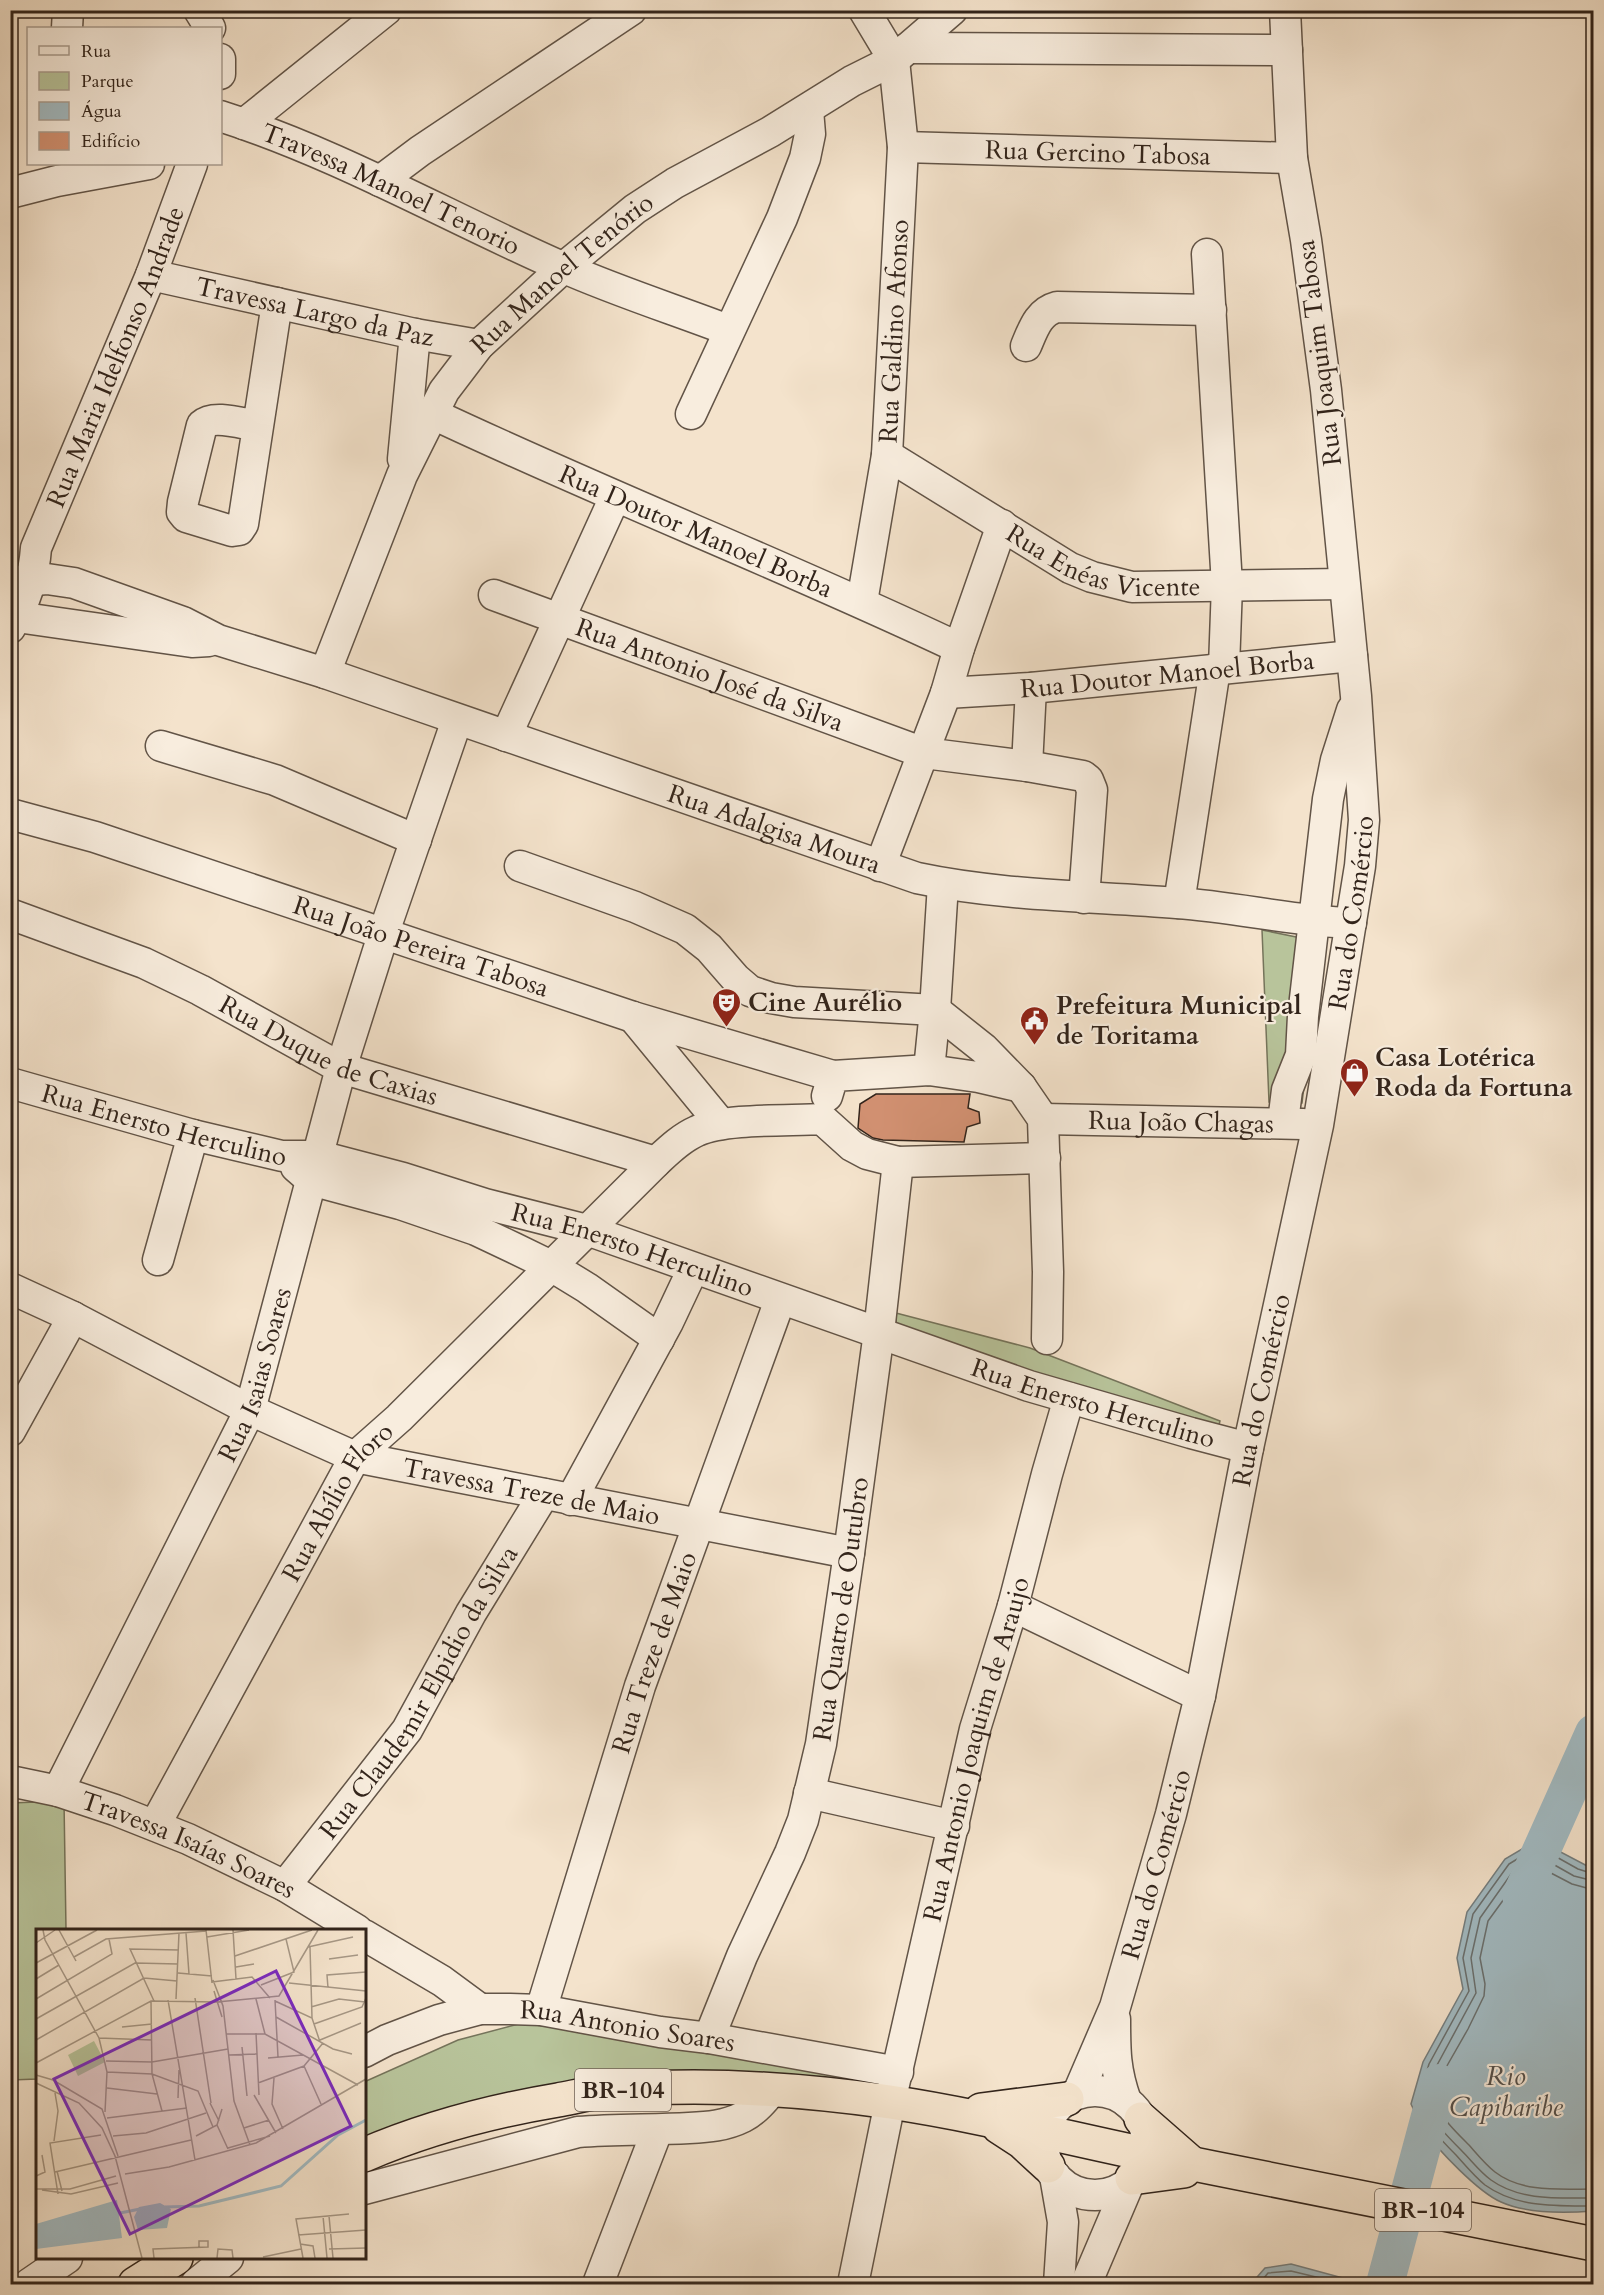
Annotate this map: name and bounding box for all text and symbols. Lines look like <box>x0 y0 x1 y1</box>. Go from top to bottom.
legend <box>27 27 222 165</box>
text: Rua <box>81 39 111 64</box>
text: Parque <box>81 69 134 94</box>
text: Água <box>81 99 122 124</box>
street label: Travessa Manoel Tenorio <box>257 115 526 263</box>
text: Edifício <box>81 129 141 154</box>
street label: Rua Gercino Tabosa <box>985 132 1211 173</box>
street label: Rua Manoel Tenório <box>463 184 660 362</box>
street label: Rua Maria Idelfonso Andrade <box>38 201 192 513</box>
street label: Rua Galdino Afonso <box>870 219 917 444</box>
street label: Rua Joaquim Tabosa <box>1288 238 1350 468</box>
street label: Travessa Largo da Paz <box>193 268 437 355</box>
street label: Rua Doutor Manoel Borba <box>554 456 839 606</box>
street label: Rua Enéas Vicente <box>1000 515 1201 605</box>
street label: Rua Antonio José da Silva <box>571 609 849 740</box>
street label: Rua Doutor Manoel Borba <box>1019 642 1316 706</box>
street label: Rua Adalgisa Moura <box>663 776 885 882</box>
street label: Rua do Comércio <box>1319 814 1382 1012</box>
street label: Rua João Pereira Tabosa <box>289 887 554 1005</box>
place label: Cine Aurélio <box>748 985 902 1020</box>
theatre icon: Cine Aurélio <box>711 986 743 1028</box>
street label: Rua Duque de Caxias <box>213 987 442 1113</box>
place label: Prefeitura Municipal de Toritama <box>1056 988 1302 1053</box>
public building icon: Prefeitura Municipal de Toritama <box>1019 1004 1051 1046</box>
place label: Casa Lotérica Roda da Fortuna <box>1375 1040 1573 1105</box>
shop icon: Casa Lotérica Roda da Fortuna <box>1338 1056 1370 1098</box>
street label: Rua Enersto Herculino <box>38 1075 290 1174</box>
street label: Rua João Chagas <box>1088 1102 1274 1141</box>
street label: Rua Enersto Herculino <box>508 1194 758 1305</box>
street label: Rua Isaias Soares <box>209 1283 299 1468</box>
street label: Rua do Comércio <box>1223 1291 1298 1489</box>
street label: Rua Enersto Herculino <box>967 1350 1219 1456</box>
street label: Rua Abílio Floro <box>273 1414 401 1587</box>
street label: Travessa Treze de Maio <box>400 1449 663 1533</box>
street label: Rua Quatro de Outubro <box>804 1475 877 1743</box>
street label: Rua Claudemir Elpidio da Silva <box>311 1539 526 1846</box>
street label: Rua Treze de Maio <box>603 1547 705 1757</box>
street label: Rua Antonio Joaquim de Araujo <box>914 1573 1037 1925</box>
street label: Rua do Comércio <box>1112 1766 1199 1963</box>
street label: Travessa Isaías Soares <box>76 1782 303 1906</box>
inset map <box>36 1929 366 2259</box>
street label: Rua Antonio Soares <box>520 1992 738 2060</box>
water label: Rio Capibaribe <box>1449 2058 1564 2126</box>
road number: BR-104 <box>575 2069 671 2111</box>
road number: BR-104 <box>1375 2189 1471 2231</box>

